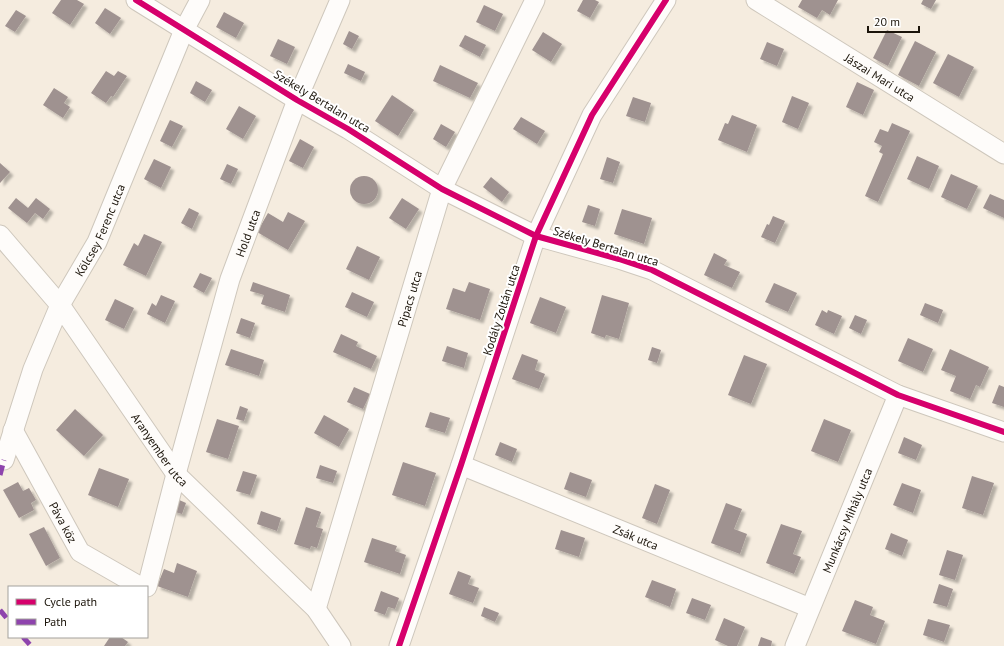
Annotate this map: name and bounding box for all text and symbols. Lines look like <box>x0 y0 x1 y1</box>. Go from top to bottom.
scale bar <box>868 8 919 34</box>
text: 20 m <box>874 14 900 29</box>
street label: Jászai Mari utca <box>841 49 918 105</box>
street label: Székely Bertalan utca <box>271 66 373 136</box>
street label: Kölcsey Ferenc utca <box>71 181 128 279</box>
street label: Hold utca <box>231 207 263 259</box>
street label: Székely Bertalan utca <box>551 223 661 269</box>
street label: Kodály Zoltán utca <box>479 263 523 357</box>
street label: Pipacs utca <box>394 269 425 329</box>
street label: Aranyember utca <box>129 410 191 489</box>
street label: Munkácsy Mihály utca <box>818 465 875 575</box>
street label: Páva köz <box>46 499 81 545</box>
street label: Zsák utca <box>611 521 661 553</box>
legend <box>8 586 148 638</box>
text: Cycle path <box>44 594 97 609</box>
text: Path <box>44 614 67 629</box>

